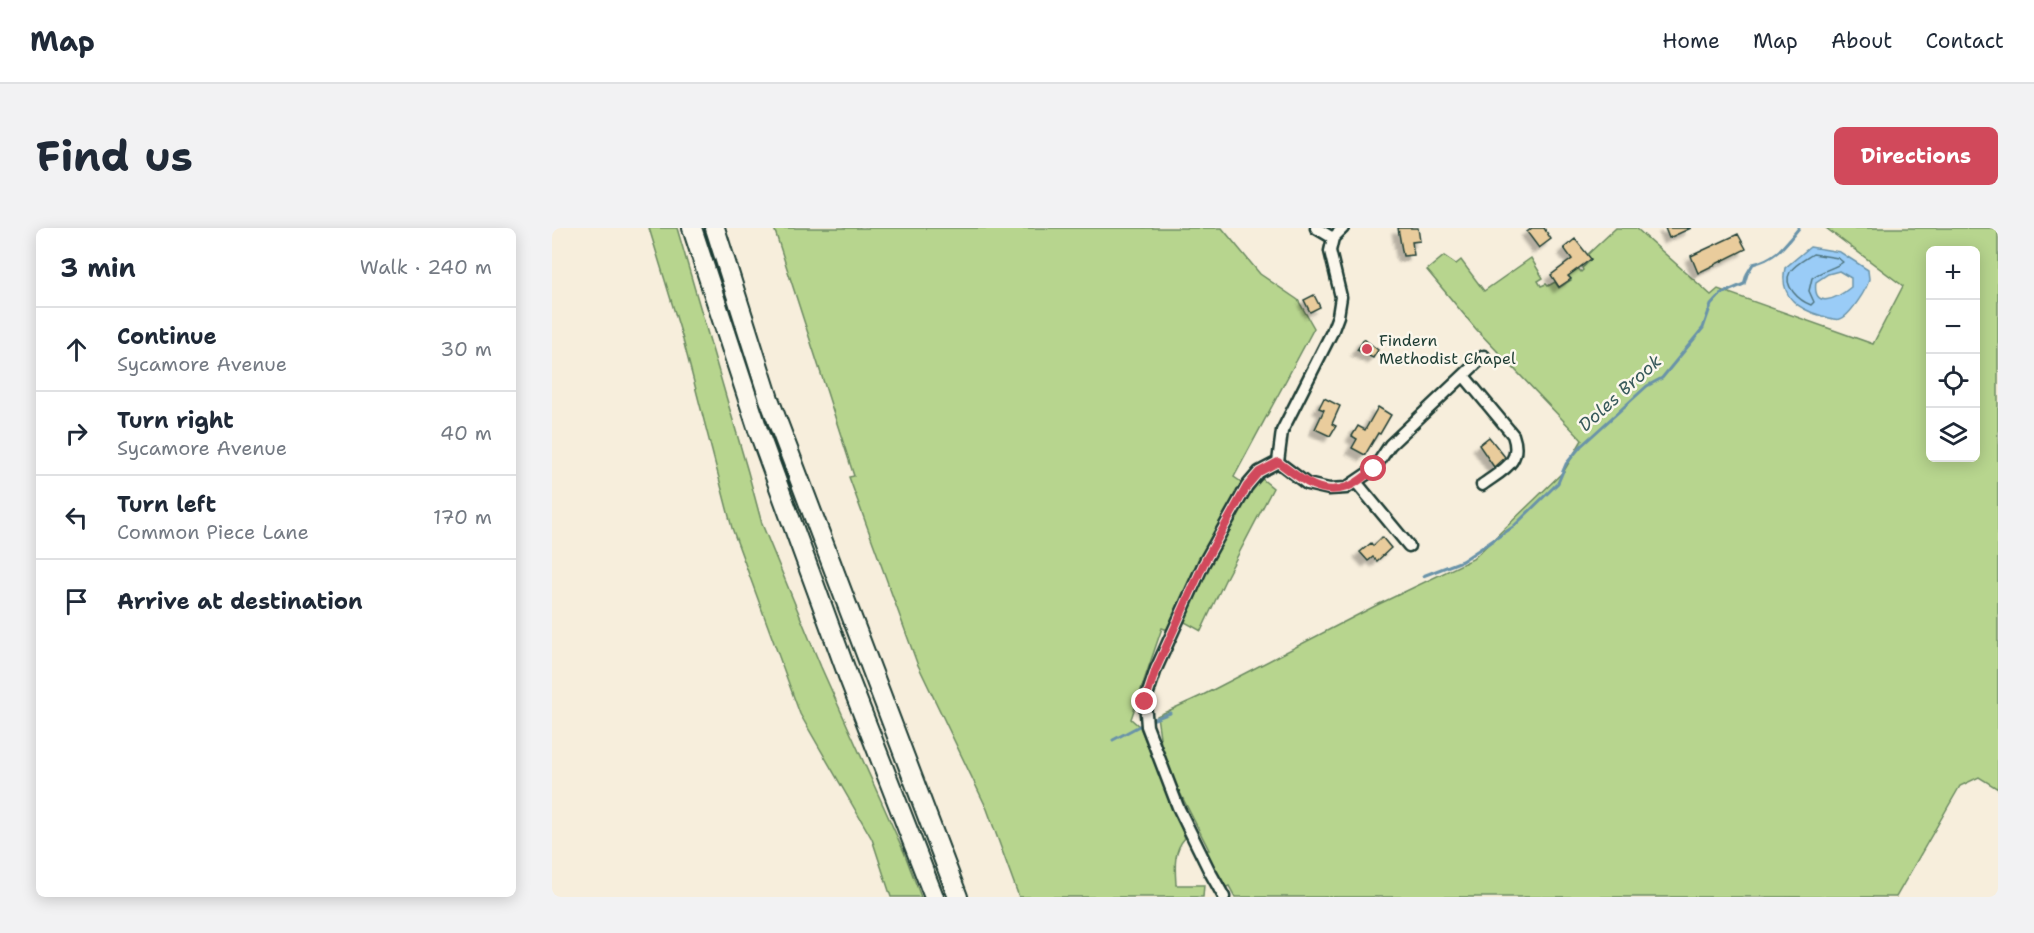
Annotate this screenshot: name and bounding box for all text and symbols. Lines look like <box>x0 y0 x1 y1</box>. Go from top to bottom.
text: Map <box>30 22 95 60</box>
text: Home <box>1662 27 1720 55</box>
text: Map <box>1753 27 1798 55</box>
text: About <box>1831 27 1892 55</box>
text: Contact <box>1925 27 2004 55</box>
button: Directions <box>1834 127 1998 185</box>
text: Find us <box>36 128 193 184</box>
map controls <box>1926 246 1980 462</box>
button: + <box>1926 246 1980 300</box>
text: 3 min <box>60 250 136 285</box>
text: Walk · 240 m <box>360 254 492 280</box>
button: − <box>1926 300 1980 354</box>
text: Continue <box>117 322 217 351</box>
place label: Findern Methodist Chapel <box>1379 330 1516 369</box>
icon: ahead <box>60 333 93 366</box>
text: 30 m <box>440 336 492 362</box>
marker: Findern Methodist Chapel <box>1360 342 1374 356</box>
water label: Doles Brook <box>1573 349 1667 437</box>
text: Sycamore Avenue <box>117 351 287 377</box>
button: locate <box>1926 354 1980 408</box>
text: Turn right <box>117 406 234 435</box>
button: layers <box>1926 408 1980 462</box>
icon: right <box>60 417 93 450</box>
text: 40 m <box>440 420 492 446</box>
text: Sycamore Avenue <box>117 435 287 461</box>
route start <box>1360 455 1386 481</box>
text: Turn left <box>117 490 216 519</box>
icon: left <box>60 501 93 534</box>
text: 170 m <box>433 504 492 530</box>
text: Common Piece Lane <box>117 519 309 545</box>
icon: arrive <box>60 585 93 618</box>
text: Arrive at destination <box>117 587 363 616</box>
route end <box>1131 688 1157 714</box>

